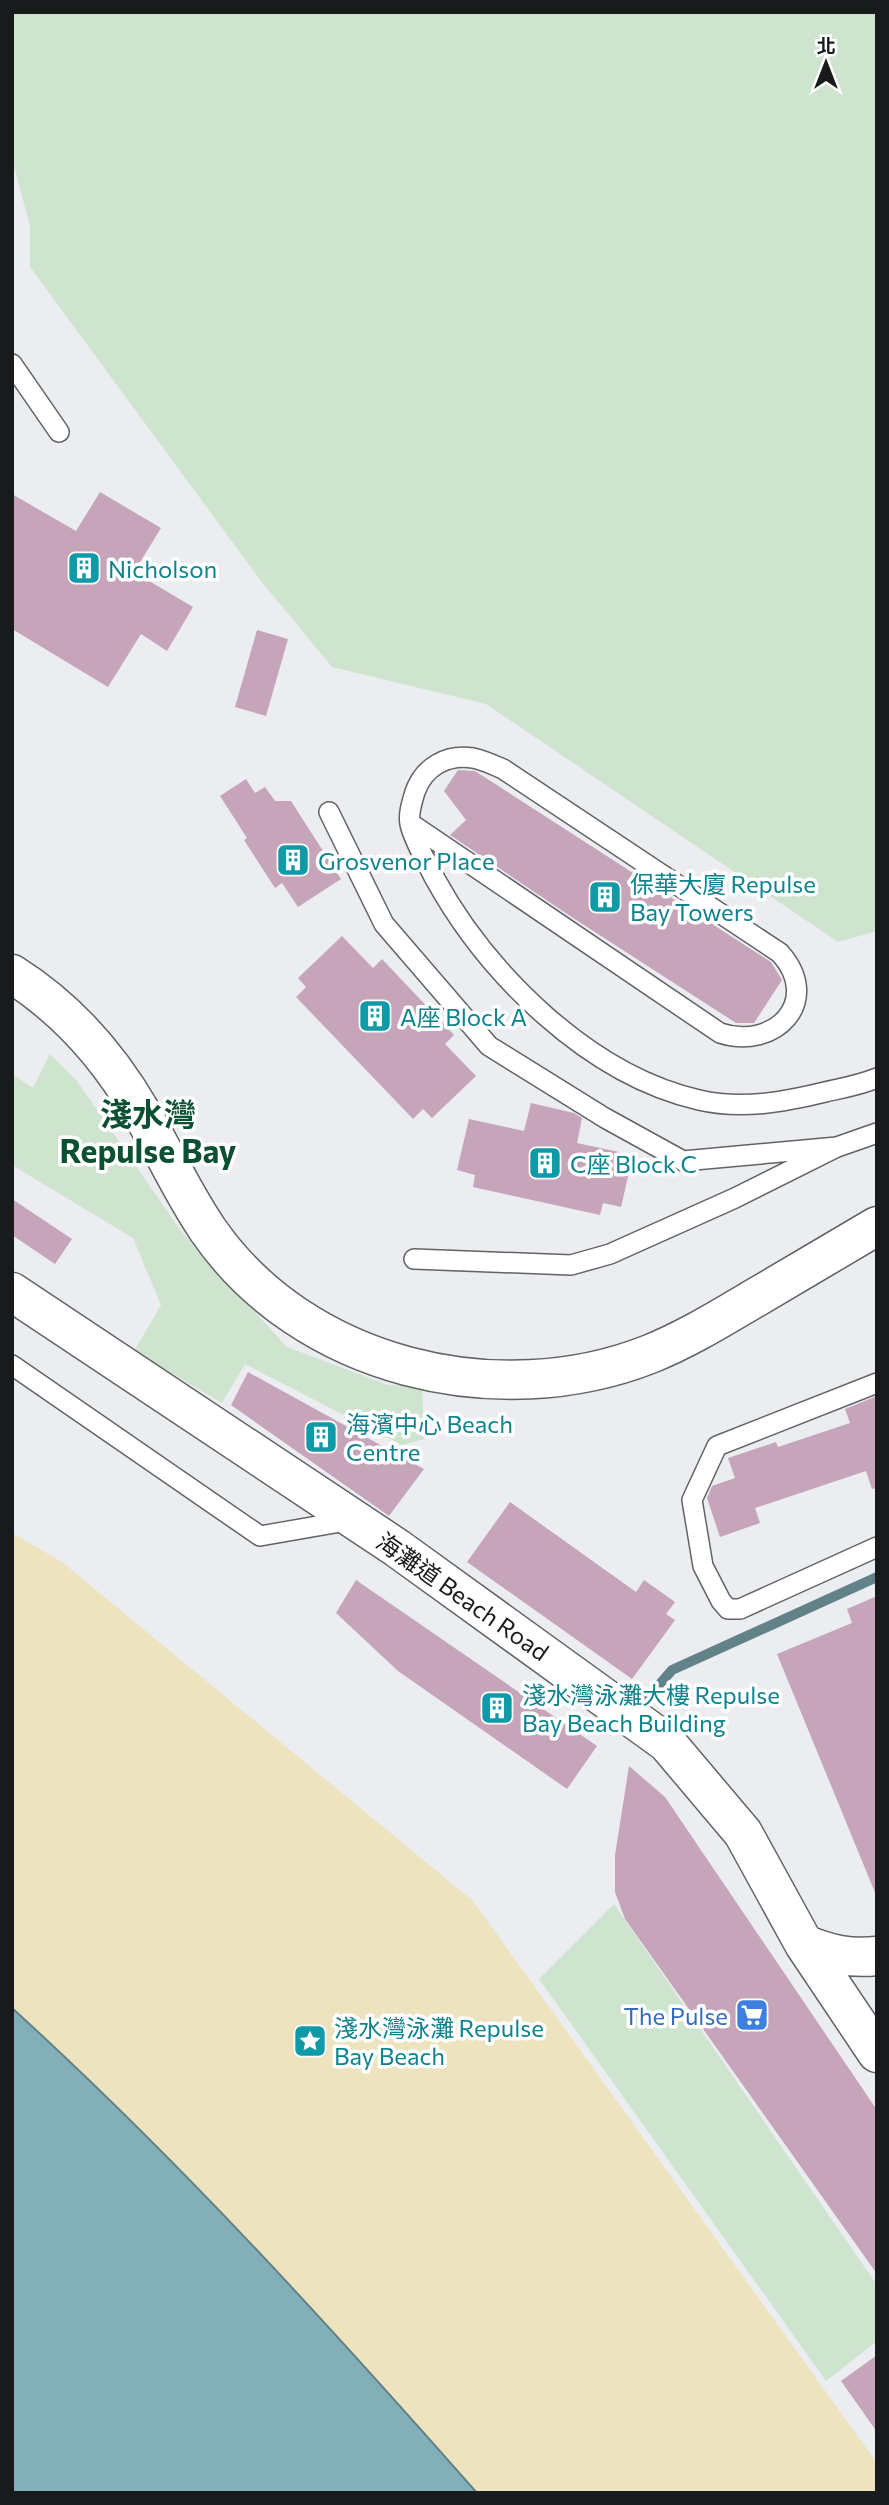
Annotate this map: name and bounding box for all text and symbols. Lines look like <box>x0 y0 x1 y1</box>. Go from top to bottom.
north arrow <box>791 28 861 98</box>
text: 北 <box>816 34 836 57</box>
building icon: Nicholson <box>65 549 103 587</box>
place label: Nicholson <box>108 554 217 583</box>
building icon: Grosvenor Place <box>274 841 312 879</box>
place label: Grosvenor Place <box>318 846 495 875</box>
place label: 保華大廈 Repulse Bay Towers <box>630 869 816 926</box>
building icon: 保華大廈 Repulse Bay Towers <box>586 878 624 916</box>
building icon: A座 Block A <box>356 997 394 1035</box>
place label: A座 Block A <box>400 1002 527 1031</box>
district label: 淺水灣 Repulse Bay <box>60 1093 237 1170</box>
building icon: C座 Block C <box>526 1144 564 1182</box>
place label: C座 Block C <box>570 1149 697 1178</box>
place label: 海濱中心 Beach Centre <box>346 1409 513 1466</box>
building icon: 海濱中心 Beach Centre <box>302 1418 340 1456</box>
street label: 海灘道 Beach Road <box>371 1526 555 1666</box>
place label: 淺水灣泳灘大樓 Repulse Bay Beach Building <box>522 1680 780 1737</box>
building icon: 淺水灣泳灘大樓 Repulse Bay Beach Building <box>478 1689 516 1727</box>
supermarket icon: The Pulse <box>733 1996 771 2034</box>
place label: The Pulse <box>623 2001 728 2030</box>
place label: 淺水灣泳灘 Repulse Bay Beach <box>334 2013 544 2070</box>
place icon: 淺水灣泳灘 Repulse Bay Beach <box>291 2022 329 2060</box>

